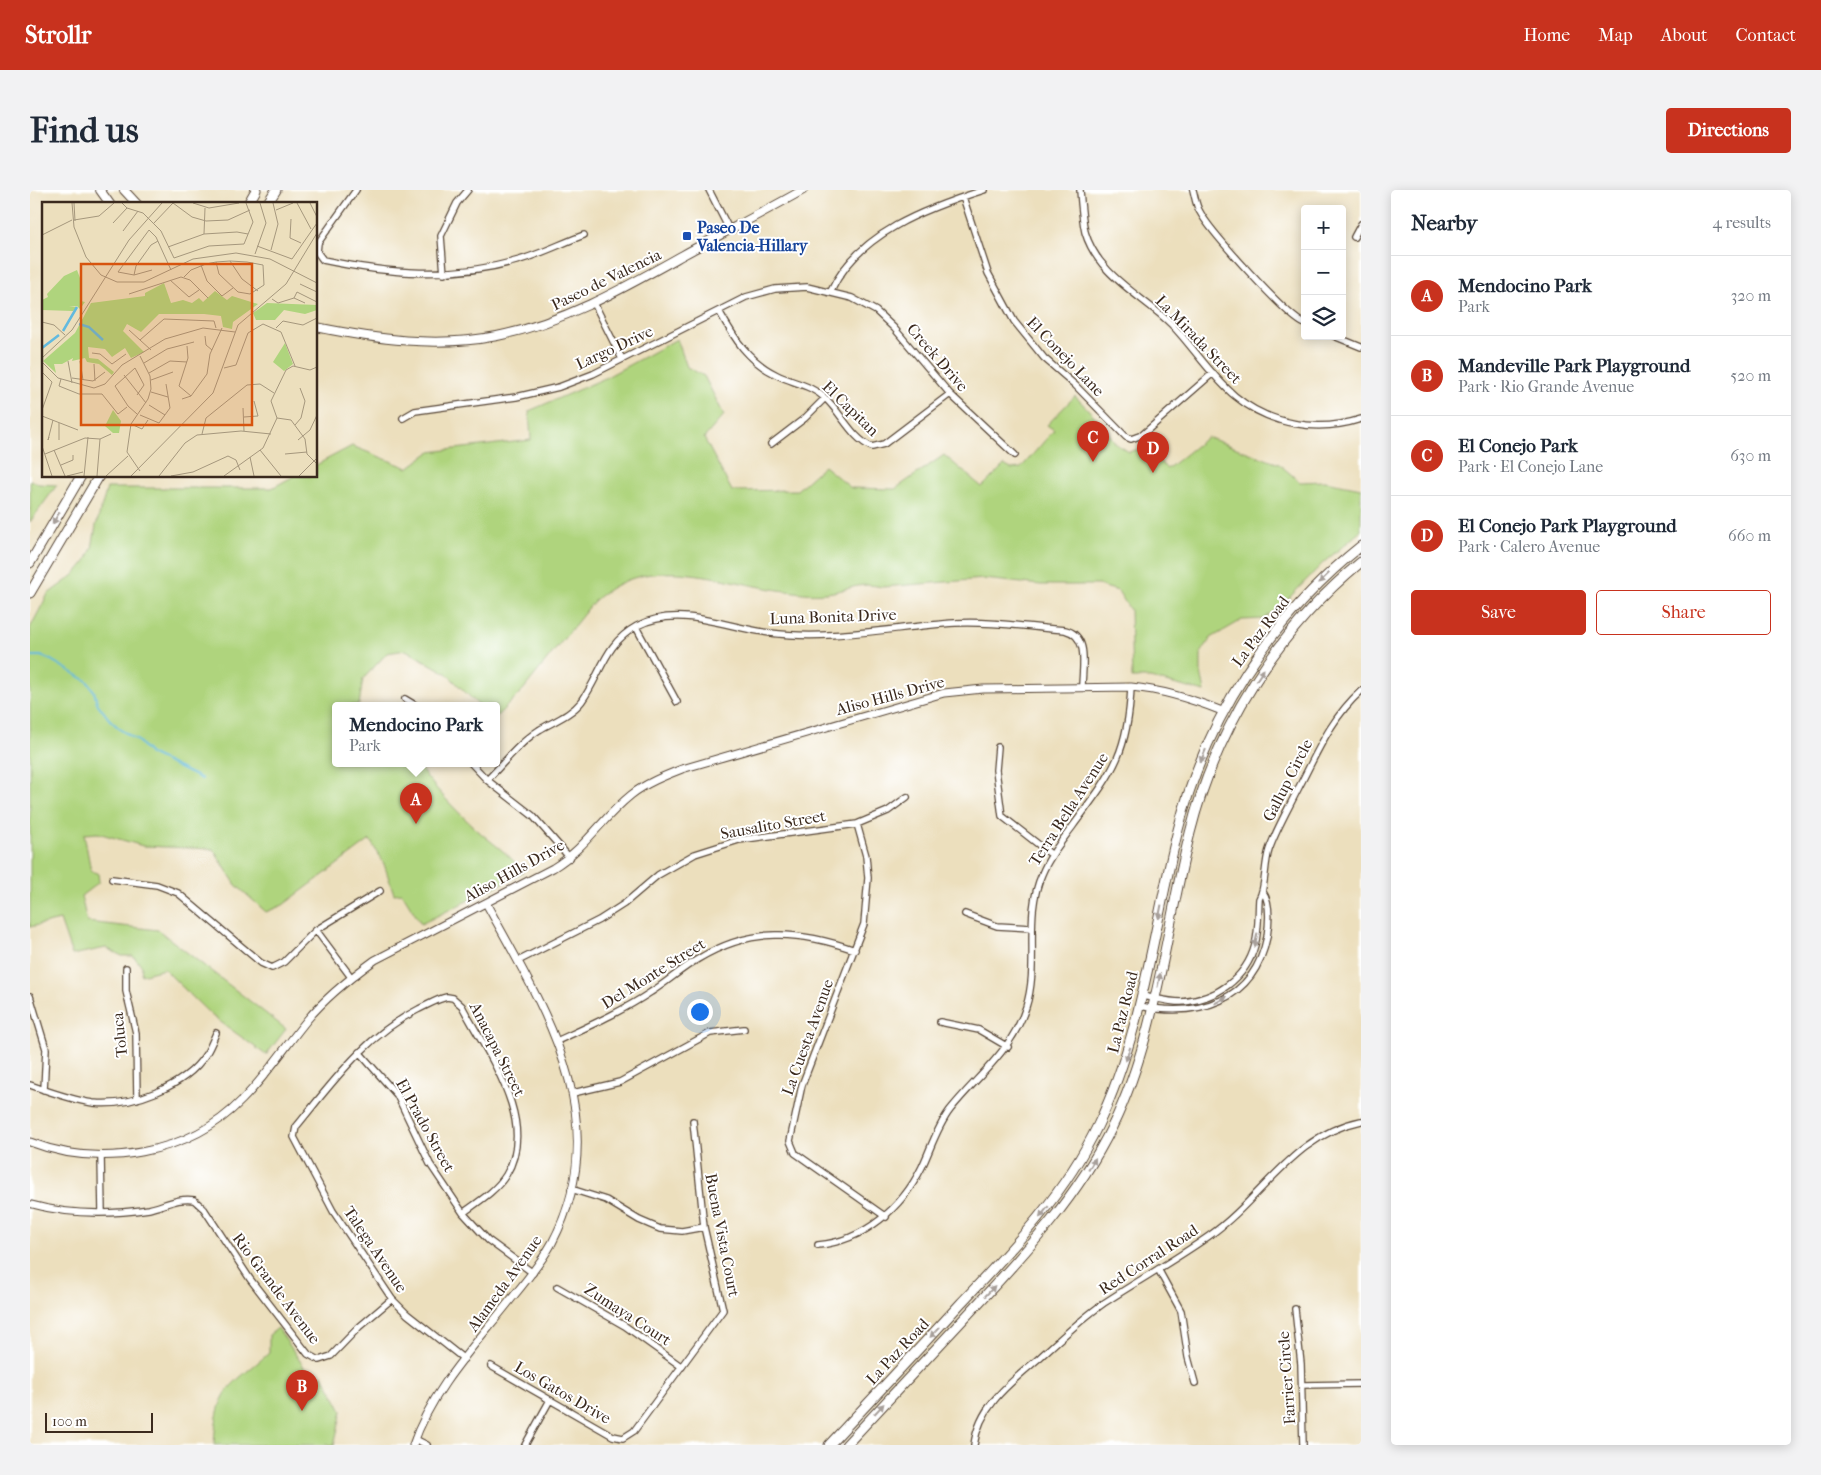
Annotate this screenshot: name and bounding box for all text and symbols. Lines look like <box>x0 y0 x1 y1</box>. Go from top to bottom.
text: Strollr <box>25 21 92 49</box>
text: Home <box>1523 25 1570 46</box>
text: Map <box>1598 25 1633 46</box>
text: About <box>1661 25 1707 46</box>
text: Contact <box>1735 25 1796 46</box>
button: Directions <box>1666 108 1791 153</box>
text: Find us <box>30 110 139 151</box>
inset map <box>42 202 318 478</box>
map controls <box>1301 205 1346 340</box>
button: + <box>1301 205 1346 250</box>
text: Nearby <box>1411 211 1477 235</box>
text: 4 results <box>1713 213 1771 232</box>
place label: Paseo De Valencia-Hillary <box>696 218 809 256</box>
marker: Paseo De Valencia-Hillary <box>681 230 693 242</box>
street label: Paseo de Valencia <box>548 244 665 314</box>
button: − <box>1301 250 1346 295</box>
text: Mendocino Park <box>1458 275 1592 297</box>
text: A <box>1422 286 1432 305</box>
text: 320 m <box>1731 286 1771 305</box>
street label: La Mirada Street <box>1152 291 1246 388</box>
button: layers <box>1301 295 1346 340</box>
text: Park <box>1458 297 1490 316</box>
street label: El Conejo Lane <box>1023 313 1108 400</box>
street label: Creek Drive <box>903 319 972 395</box>
street label: Largo Drive <box>573 321 656 374</box>
text: Mandeville Park Playground <box>1458 355 1690 377</box>
text: B <box>1422 366 1432 385</box>
text: 520 m <box>1730 366 1771 385</box>
street label: El Capitan <box>818 377 883 440</box>
text: Park · Rio Grande Avenue <box>1458 377 1634 396</box>
pin: C <box>1077 421 1109 462</box>
pin: D <box>1137 432 1169 473</box>
text: El Conejo Park <box>1458 435 1578 457</box>
text: C <box>1422 446 1432 465</box>
text: 630 m <box>1730 446 1771 465</box>
text: Park · El Conejo Lane <box>1458 457 1603 476</box>
one-way arrow <box>52 512 61 525</box>
text: El Conejo Park Playground <box>1458 515 1677 537</box>
text: D <box>1421 526 1433 545</box>
text: 660 m <box>1728 526 1771 545</box>
text: Park · Calero Avenue <box>1458 537 1600 556</box>
one-way arrow <box>1319 572 1331 584</box>
button: Save <box>1411 590 1586 635</box>
button: Share <box>1596 590 1771 635</box>
street label: La Paz Road <box>1228 592 1293 670</box>
street label: Luna Bonita Drive <box>769 605 897 628</box>
one-way arrow <box>1255 668 1265 682</box>
street label: Aliso Hills Drive <box>833 672 947 719</box>
popup <box>332 702 500 767</box>
text: Mendocino Park <box>349 714 483 736</box>
text: Park <box>349 736 381 755</box>
street label: Gallup Circle <box>1259 736 1316 825</box>
street label: Terra Bella Avenue <box>1025 749 1112 870</box>
one-way arrow <box>1198 749 1206 763</box>
pin: A <box>400 783 432 824</box>
street label: Sausalito Street <box>719 806 827 843</box>
street label: Aliso Hills Drive <box>460 835 568 906</box>
one-way arrow <box>1155 905 1163 921</box>
one-way arrow <box>1251 932 1259 948</box>
street label: Del Monte Street <box>598 934 709 1013</box>
street label: La Paz Road <box>1103 969 1142 1055</box>
one-way arrow <box>1155 972 1163 987</box>
street label: La Cuesta Avenue <box>778 976 837 1098</box>
one-way arrow <box>1214 996 1229 1004</box>
street label: Anacapa Street <box>465 998 530 1100</box>
your location <box>687 999 713 1025</box>
street label: Toluca <box>108 1011 131 1058</box>
one-way arrow <box>1123 1046 1131 1061</box>
street label: El Prado Street <box>392 1075 459 1176</box>
one-way arrow <box>1087 1158 1096 1171</box>
street label: Buena Vista Court <box>701 1172 744 1299</box>
street label: Talega Avenue <box>340 1202 411 1296</box>
one-way arrow <box>1038 1205 1049 1218</box>
street label: Red Corral Road <box>1095 1220 1202 1299</box>
street label: Rio Grande Avenue <box>229 1229 325 1348</box>
street label: Alameda Avenue <box>462 1231 546 1336</box>
street label: Zumaya Court <box>581 1279 675 1350</box>
one-way arrow <box>984 1285 996 1297</box>
street label: La Paz Road <box>862 1314 933 1388</box>
one-way arrow <box>929 1326 941 1338</box>
street label: Farrier Circle <box>1274 1331 1299 1425</box>
street label: Los Gatos Drive <box>511 1357 614 1428</box>
pin: B <box>286 1370 318 1411</box>
one-way arrow <box>873 1404 885 1416</box>
scale bar <box>45 1410 152 1433</box>
text: 100 m <box>52 1413 87 1430</box>

